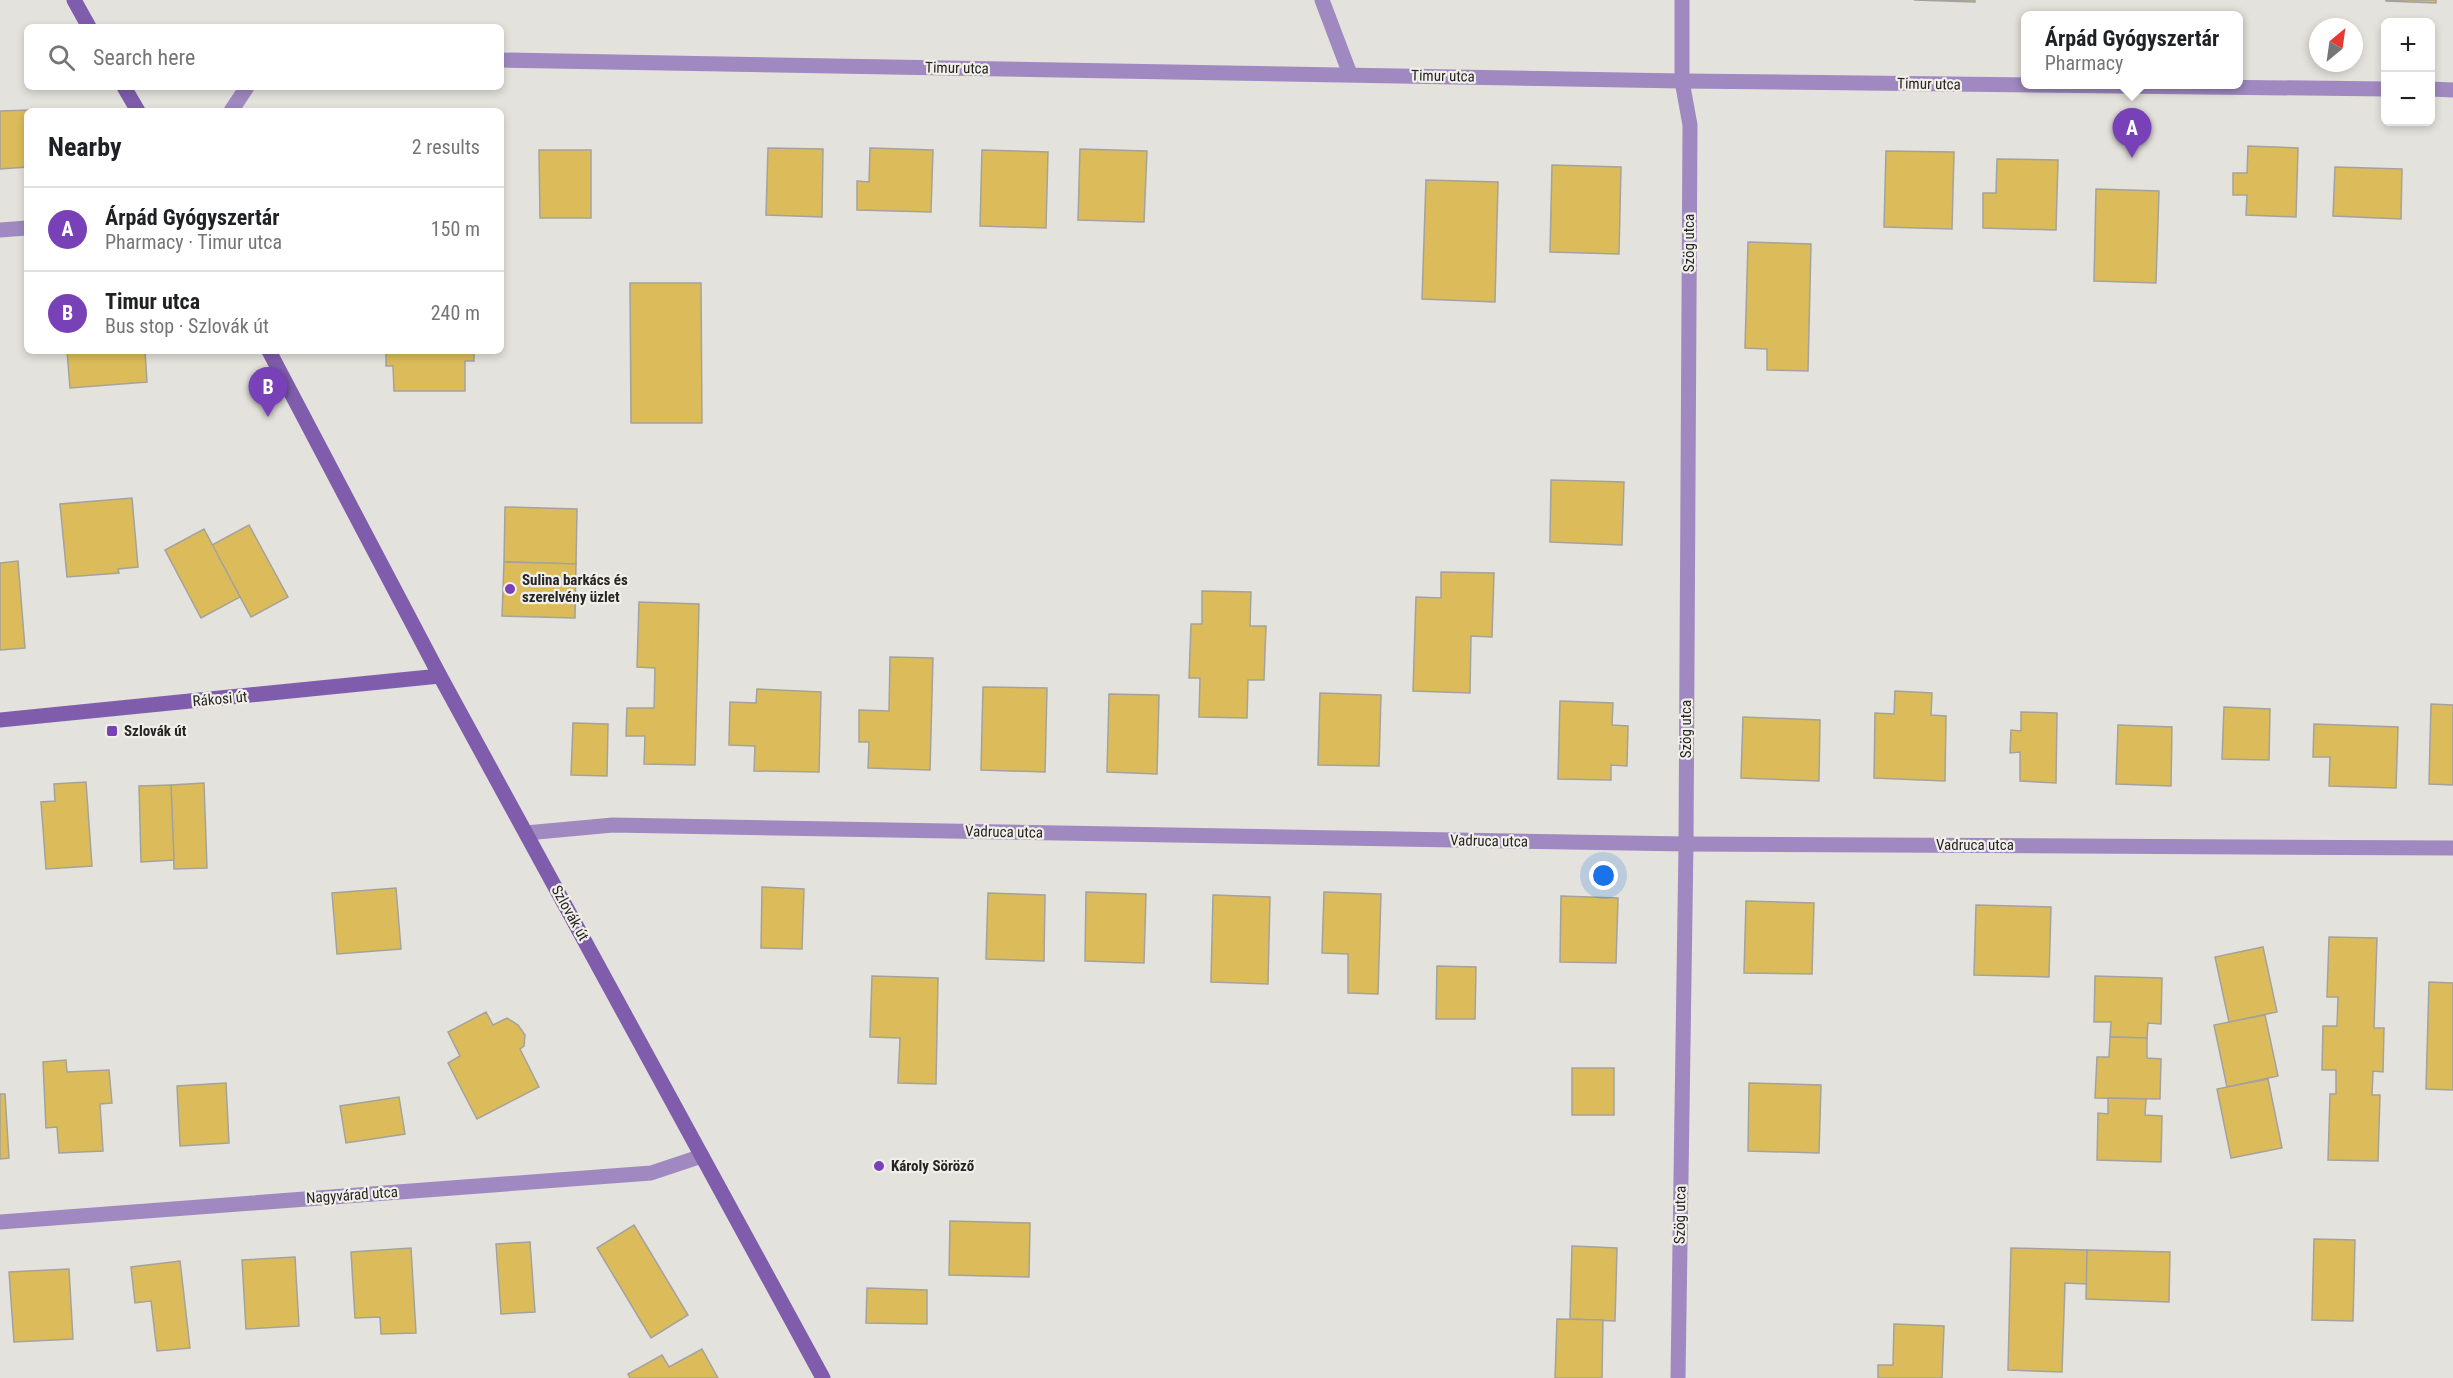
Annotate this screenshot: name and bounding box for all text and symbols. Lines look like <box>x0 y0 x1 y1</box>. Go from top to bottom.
popup <box>2021 11 2243 89</box>
north arrow <box>2309 18 2363 72</box>
map controls <box>2381 18 2435 126</box>
button: + <box>2381 18 2435 72</box>
search box <box>24 24 504 90</box>
text: Árpád Gyógyszertár <box>2045 26 2219 51</box>
icon: search <box>45 41 78 74</box>
text: Search here <box>93 45 195 70</box>
text: Pharmacy <box>2045 51 2123 75</box>
street label: Timur utca <box>925 58 989 78</box>
street label: Timur utca <box>1411 66 1475 86</box>
button: − <box>2381 72 2435 126</box>
street label: Timur utca <box>1897 74 1961 94</box>
pin: A <box>2112 108 2152 158</box>
text: Nearby <box>48 132 122 162</box>
text: 2 results <box>412 135 480 159</box>
text: Árpád Gyógyszertár <box>105 205 280 230</box>
street label: Szög utca <box>1680 214 1698 272</box>
text: A <box>62 217 73 241</box>
text: 150 m <box>431 217 480 241</box>
text: Pharmacy · Timur utca <box>105 230 282 254</box>
text: Timur utca <box>105 289 200 314</box>
text: B <box>62 301 73 325</box>
text: 240 m <box>431 301 480 325</box>
text: Bus stop · Szlovák út <box>105 314 269 338</box>
pin: B <box>248 368 288 417</box>
place label: Sulina barkács és szerelvény üzlet <box>522 571 628 606</box>
marker: Sulina barkács és szerelvény üzlet <box>503 582 517 596</box>
street label: Rákosi út <box>192 688 248 710</box>
street label: Szög utca <box>1677 700 1695 758</box>
place label: Szlovák út <box>124 722 187 740</box>
marker: Szlovák út <box>105 724 119 738</box>
street label: Vadruca utca <box>965 822 1043 842</box>
street label: Vadruca utca <box>1450 831 1528 851</box>
street label: Vadruca utca <box>1936 836 2014 854</box>
your location <box>1589 861 1618 890</box>
street label: Szlovák út <box>547 882 593 944</box>
place label: Károly Söröző <box>891 1157 975 1175</box>
marker: Károly Söröző <box>872 1159 886 1173</box>
street label: Nagyvárad utca <box>306 1183 398 1207</box>
street label: Szög utca <box>1670 1186 1690 1244</box>

